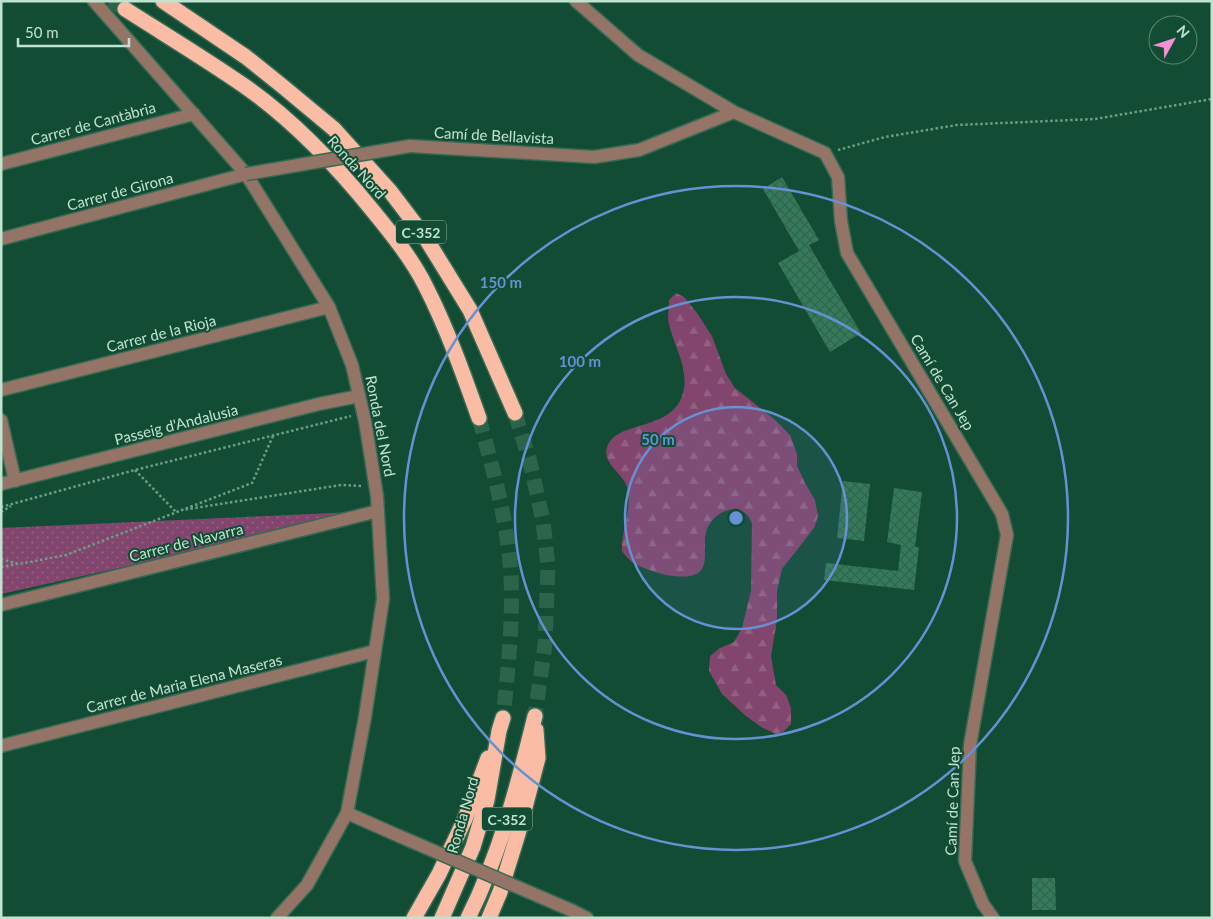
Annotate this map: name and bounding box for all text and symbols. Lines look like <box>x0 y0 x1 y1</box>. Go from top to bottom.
scale bar <box>18 15 129 47</box>
north arrow <box>1148 15 1198 65</box>
text: N <box>1173 22 1193 41</box>
text: 50 m <box>25 23 59 41</box>
street label: Carrer de Cantàbria <box>29 98 157 148</box>
street label: Camí de Bellavista <box>434 123 554 147</box>
street label: Ronda Nord <box>324 132 390 202</box>
street label: Carrer de Girona <box>65 168 175 214</box>
road number: C-352 <box>396 220 446 243</box>
text: 150 m <box>480 273 522 291</box>
street label: Carrer de la Rioja <box>104 311 218 355</box>
street label: Camí de Can Jep <box>907 331 979 433</box>
text: 100 m <box>559 352 601 370</box>
street label: Ronda del Nord <box>362 374 400 478</box>
street label: Passeig d'Andalusia <box>112 400 240 448</box>
text: 50 m <box>641 430 675 448</box>
centre of rings <box>727 509 745 527</box>
street label: Carrer de Navarra <box>127 519 245 565</box>
street label: Carrer de Maria Elena Maseras <box>84 650 284 716</box>
street label: Camí de Can Jep <box>941 746 963 856</box>
street label: Ronda Nord <box>442 775 482 855</box>
road number: C-352 <box>482 808 532 831</box>

